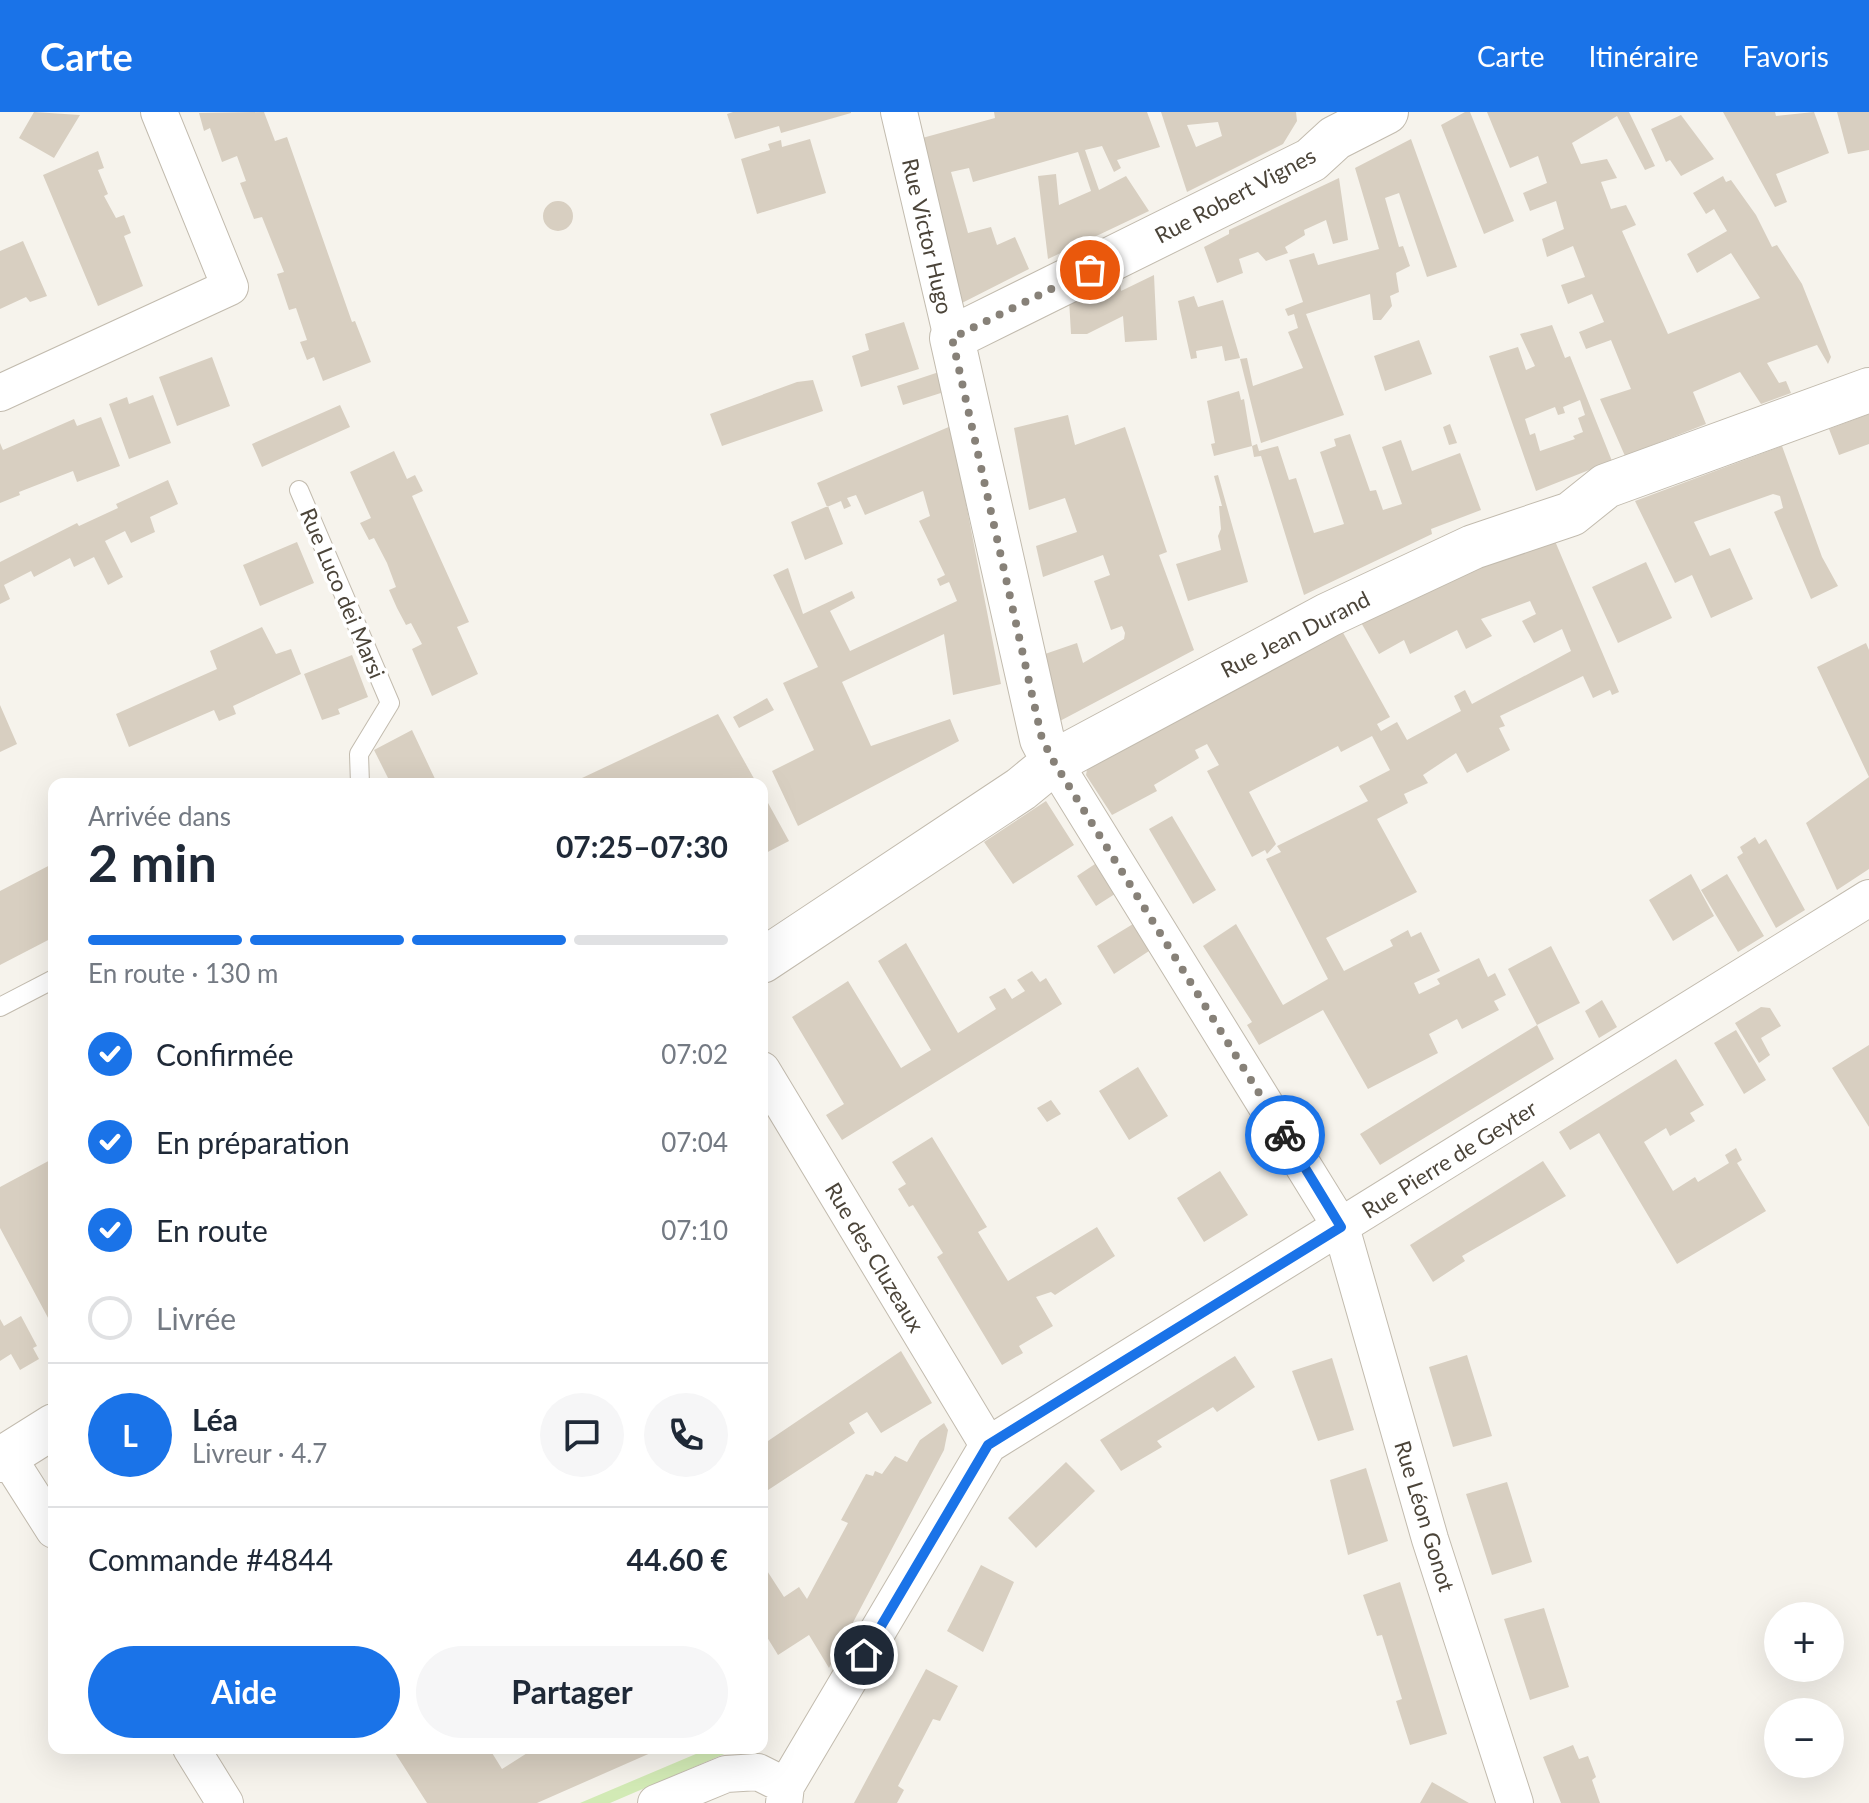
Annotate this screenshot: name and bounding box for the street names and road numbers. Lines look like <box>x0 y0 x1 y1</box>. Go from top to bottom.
street label: Rue Robert Vignes <box>1150 141 1320 249</box>
street label: Rue Victor Hugo <box>897 156 959 316</box>
street label: Rue Luco dei Marsi <box>295 504 391 682</box>
street label: Rue Jean Durand <box>1216 585 1374 683</box>
street label: Rue Pierre de Geyter <box>1356 1094 1542 1224</box>
street label: Rue des Cluzeaux <box>820 1177 930 1337</box>
street label: Rue Léon Gonot <box>1389 1437 1461 1595</box>

